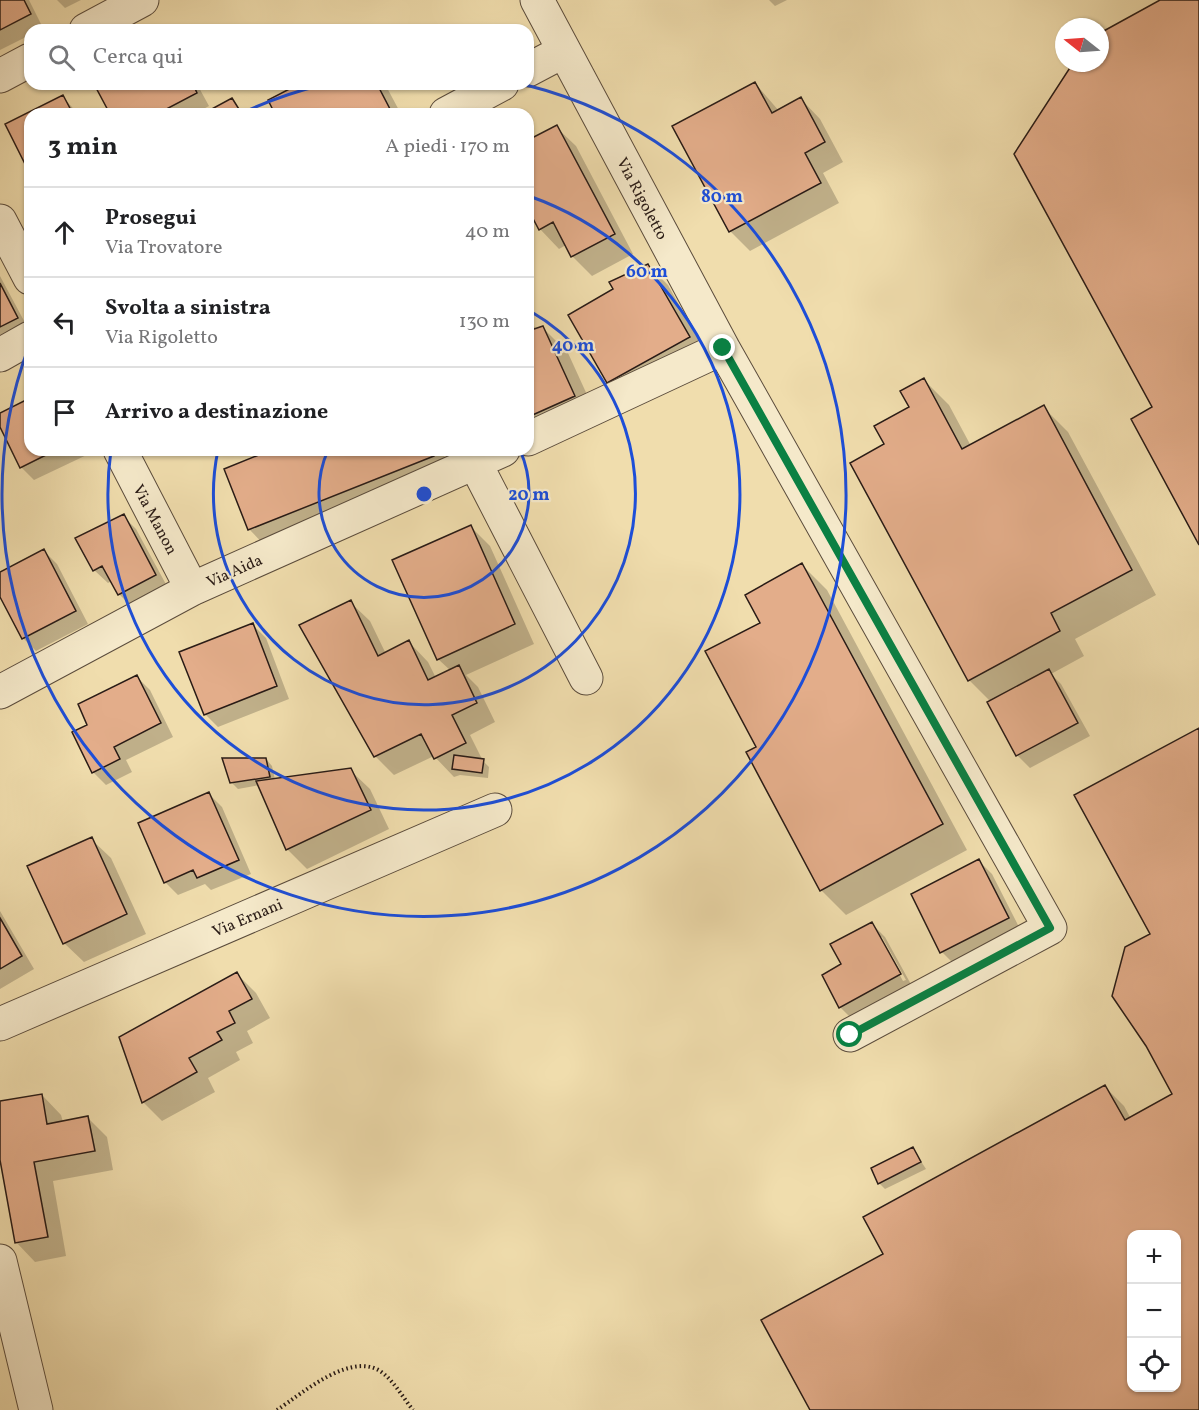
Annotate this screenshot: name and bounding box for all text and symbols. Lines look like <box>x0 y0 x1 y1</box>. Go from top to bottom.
north arrow <box>1055 18 1109 72</box>
search box <box>24 24 534 90</box>
icon: search <box>45 41 78 74</box>
text: Cerca qui <box>93 42 183 73</box>
text: 3 min <box>48 129 118 165</box>
text: A piedi · 170 m <box>385 133 510 161</box>
street label: Via Rigoletto <box>610 154 672 244</box>
text: 80 m <box>701 185 743 210</box>
text: Prosegui <box>105 203 197 234</box>
icon: ahead <box>48 216 81 249</box>
text: 40 m <box>465 218 510 246</box>
text: Via Trovatore <box>105 234 222 262</box>
text: 60 m <box>626 260 668 285</box>
text: Svolta a sinistra <box>105 293 271 324</box>
icon: left <box>48 306 81 339</box>
text: 130 m <box>459 308 510 336</box>
text: Via Rigoletto <box>105 324 218 352</box>
text: 40 m <box>552 334 594 359</box>
route end <box>709 334 735 360</box>
icon: arrive <box>48 396 81 429</box>
text: Arrivo a destinazione <box>105 397 328 428</box>
street label: Via Manon <box>127 481 182 559</box>
text: 20 m <box>508 483 550 508</box>
centre of rings <box>414 484 434 504</box>
street label: Via Aida <box>203 550 266 594</box>
street label: Via Ernani <box>209 894 286 943</box>
route start <box>836 1021 862 1047</box>
map controls <box>1127 1230 1181 1392</box>
button: + <box>1127 1230 1181 1284</box>
button: − <box>1127 1284 1181 1338</box>
button: locate <box>1127 1338 1181 1392</box>

